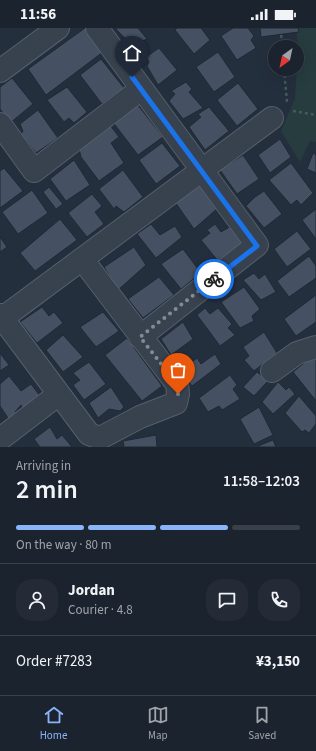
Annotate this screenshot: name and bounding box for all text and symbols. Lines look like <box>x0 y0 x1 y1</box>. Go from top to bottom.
text: 11:56 <box>20 4 56 25</box>
pin <box>115 36 149 77</box>
north arrow <box>268 40 304 76</box>
map controls <box>268 40 304 76</box>
icon: home <box>121 42 143 64</box>
courier <box>194 259 234 299</box>
icon: bike <box>203 268 225 290</box>
pin <box>161 353 195 394</box>
icon: bag <box>167 359 189 381</box>
text: Arriving in <box>16 457 71 475</box>
text: 2 min <box>16 471 78 508</box>
text: 11:58–12:03 <box>223 471 300 492</box>
text: On the way · 80 m <box>16 536 111 554</box>
button: person <box>16 579 58 621</box>
button: chat <box>206 579 248 621</box>
button: phone <box>258 579 300 621</box>
text: Jordan <box>68 580 115 601</box>
text: Courier · 4.8 <box>68 601 133 619</box>
text: Order #7283 <box>16 651 92 672</box>
text: ¥3,150 <box>256 651 300 672</box>
tab: Home <box>40 704 67 743</box>
tab: Map <box>147 704 169 743</box>
tab: Saved <box>248 704 276 743</box>

